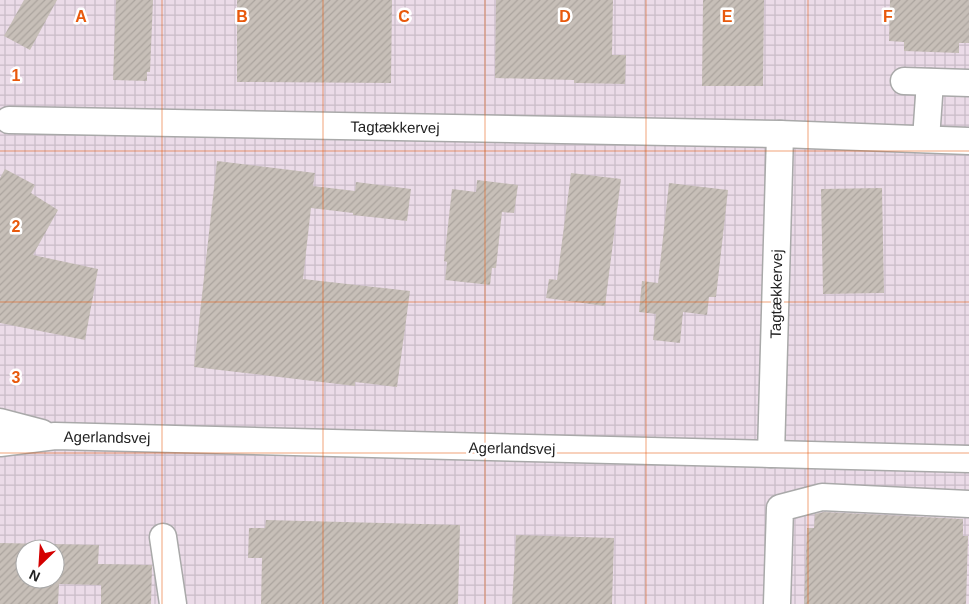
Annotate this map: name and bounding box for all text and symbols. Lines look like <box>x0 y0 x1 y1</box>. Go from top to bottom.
text: A <box>75 8 87 25</box>
text: B <box>236 8 248 25</box>
text: C <box>398 8 410 25</box>
text: D <box>559 8 571 25</box>
text: E <box>722 8 733 25</box>
text: F <box>883 8 893 25</box>
text: 1 <box>12 67 21 84</box>
street label: Tagtækkervej <box>350 118 440 136</box>
text: 2 <box>12 218 21 235</box>
street label: Tagtækkervej <box>767 249 785 339</box>
text: 3 <box>12 369 21 386</box>
street label: Agerlandsvej <box>63 428 151 446</box>
street label: Agerlandsvej <box>468 439 556 457</box>
north arrow <box>15 539 65 589</box>
text: N <box>27 566 42 585</box>

